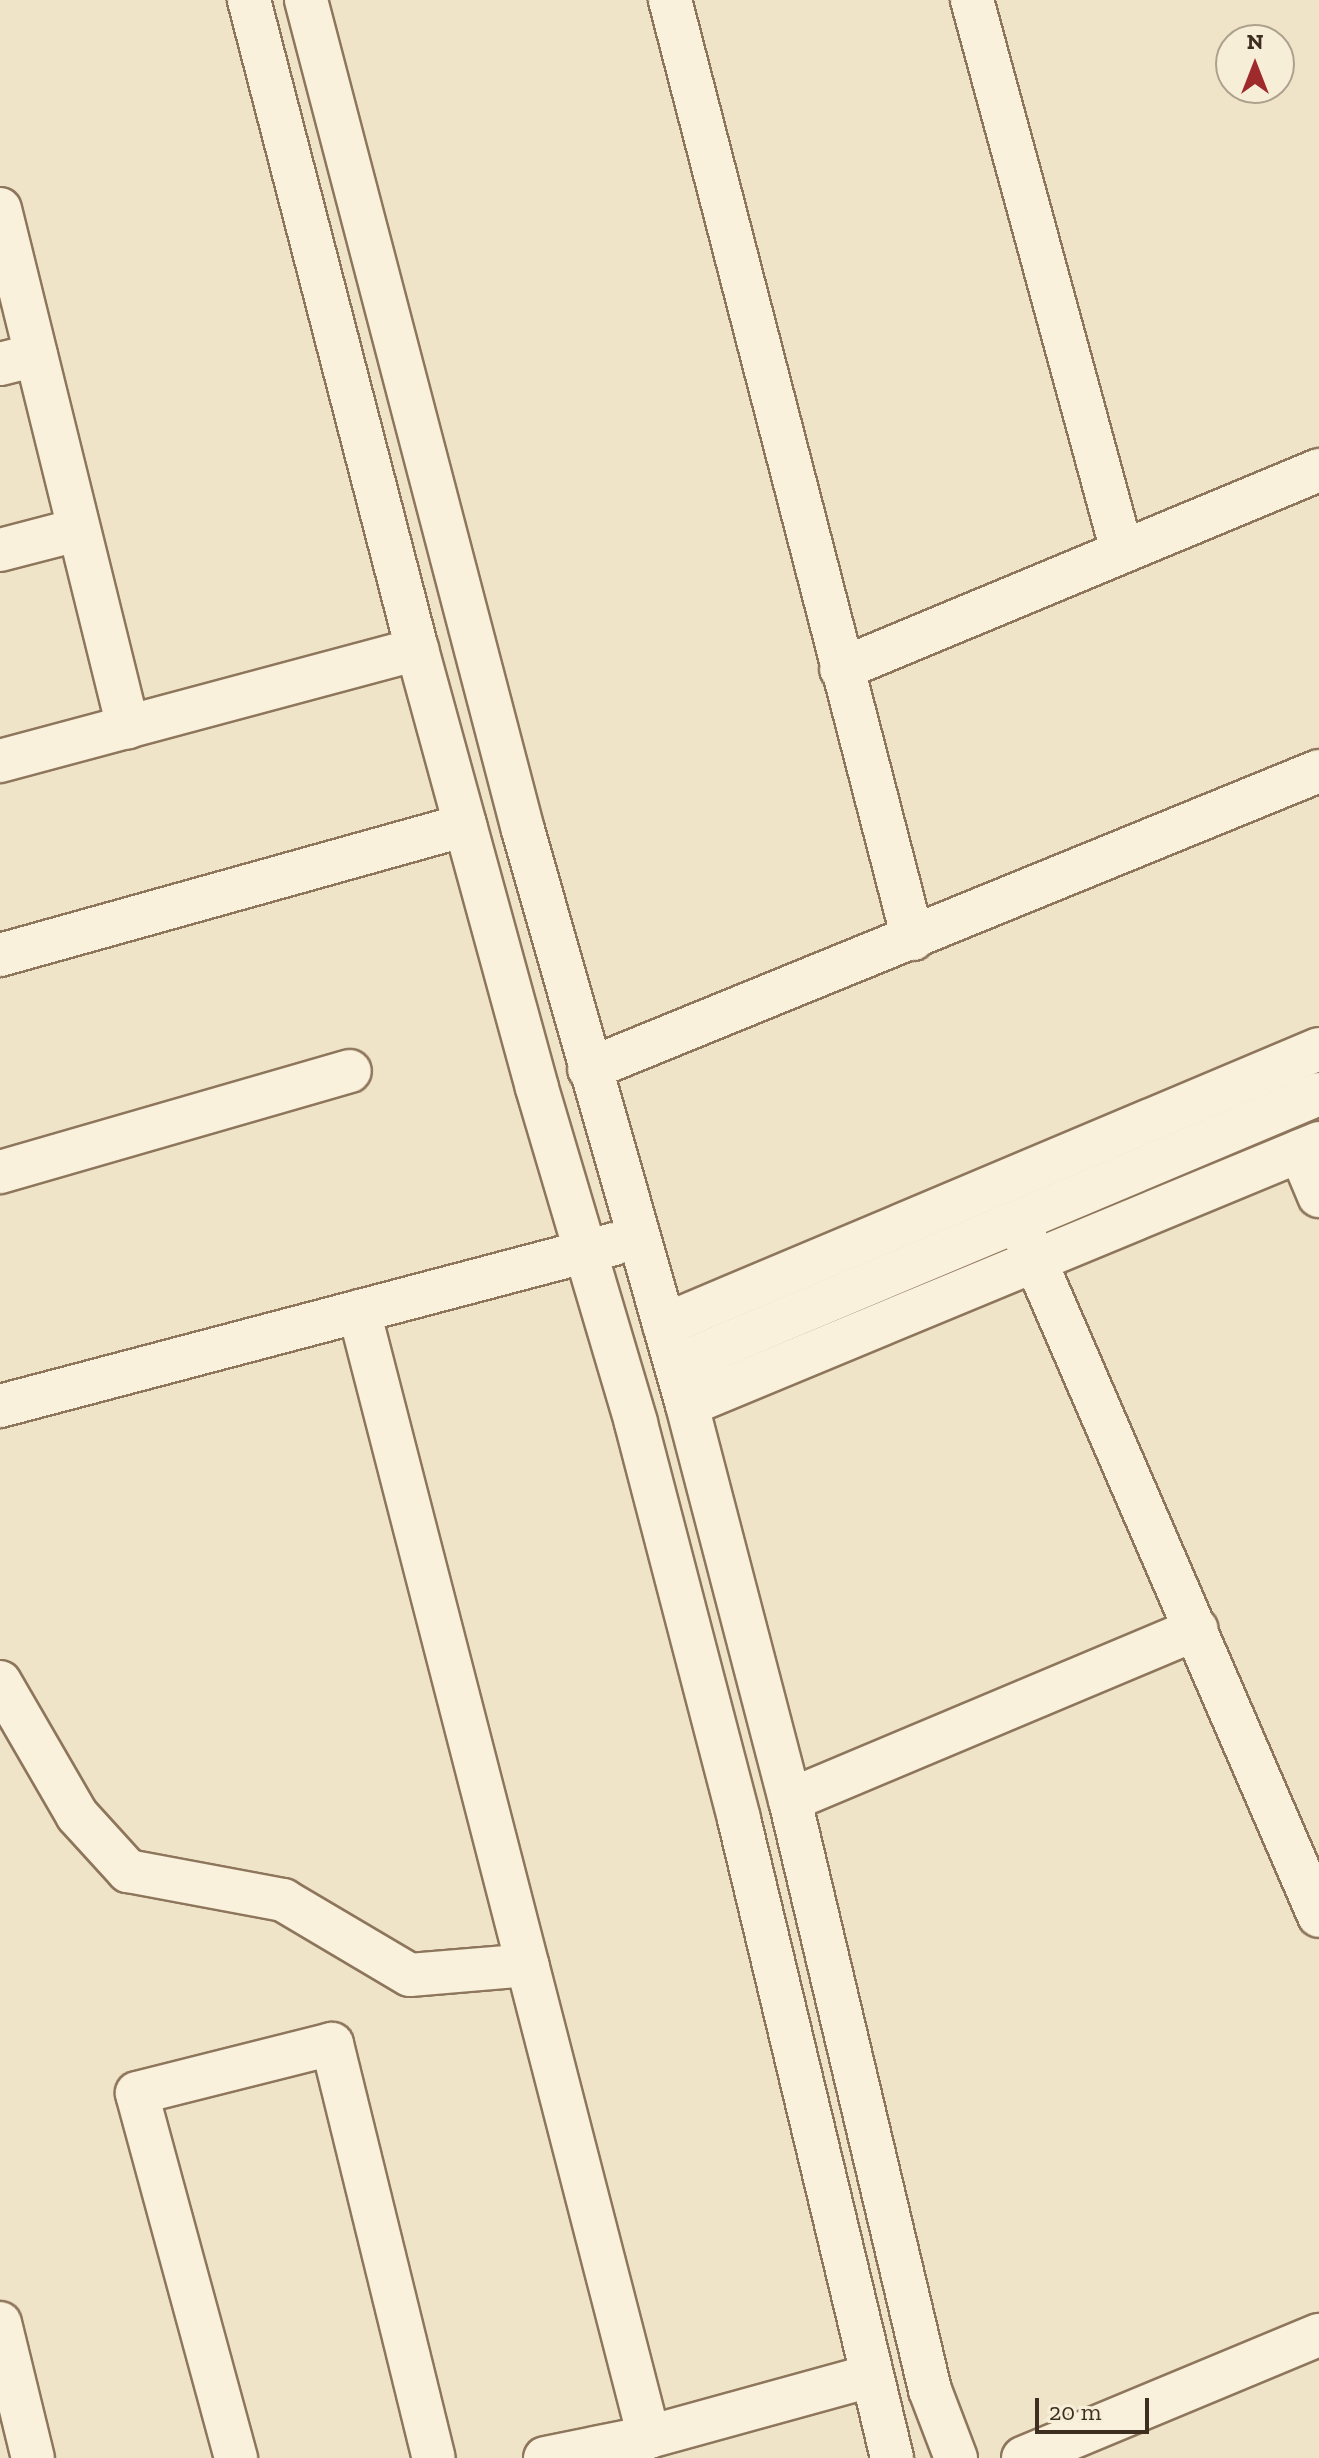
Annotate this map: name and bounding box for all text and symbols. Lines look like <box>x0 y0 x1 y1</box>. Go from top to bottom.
north arrow <box>1215 24 1295 104</box>
text: N <box>1247 28 1263 55</box>
scale bar <box>1039 2382 1153 2432</box>
text: 20 m <box>1049 2397 1101 2426</box>

